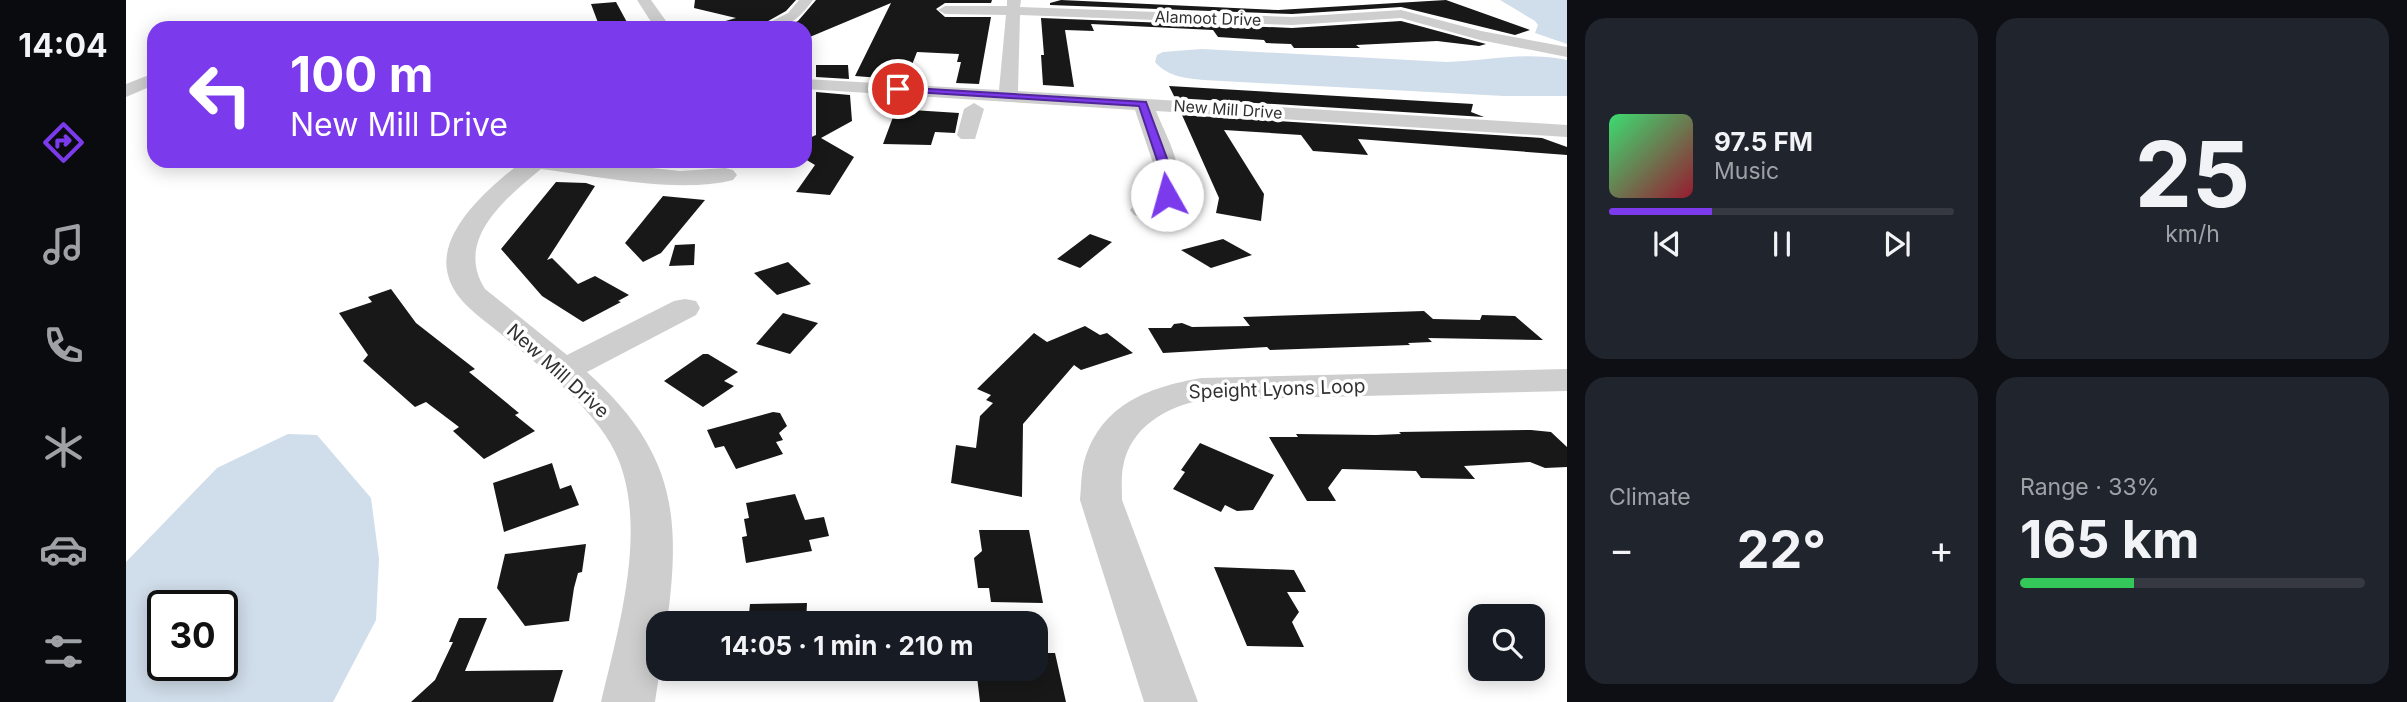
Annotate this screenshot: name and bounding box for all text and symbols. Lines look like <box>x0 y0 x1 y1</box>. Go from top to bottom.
street label: Alamoot Drive <box>1154 6 1262 30</box>
text: 14:04 <box>18 26 108 65</box>
text: 100 m <box>290 45 434 104</box>
icon: left <box>175 49 266 140</box>
pin <box>868 59 928 119</box>
icon: arrive <box>879 70 917 108</box>
street label: New Mill Drive <box>1173 95 1283 123</box>
text: New Mill Drive <box>290 105 508 144</box>
icon: directions <box>39 118 88 167</box>
text: 25 <box>2135 119 2250 229</box>
text: 97.5 FM <box>1714 126 1813 157</box>
text: Music <box>1714 157 1779 185</box>
position arrow <box>1130 158 1204 232</box>
icon: music <box>39 220 88 269</box>
text: km/h <box>2165 220 2220 248</box>
icon: previous <box>1648 225 1686 263</box>
icon: pause <box>1763 225 1801 263</box>
icon: next <box>1878 225 1916 263</box>
street label: New Mill Drive <box>502 319 614 423</box>
icon: phone <box>39 321 88 370</box>
street label: Speight Lyons Loop <box>1188 374 1366 404</box>
icon: climate <box>39 423 88 472</box>
text: Range · 33% <box>2020 473 2159 501</box>
text: Climate <box>1609 483 1691 511</box>
text: 165 km <box>2020 508 2199 571</box>
text: 22° <box>1737 518 1826 581</box>
icon: car <box>39 525 88 574</box>
text: − <box>1609 526 1634 572</box>
text: + <box>1929 526 1954 572</box>
speed limit sign: 30 <box>147 590 238 681</box>
map controls <box>1468 604 1545 681</box>
button: search <box>1468 604 1545 681</box>
icon: filters <box>39 627 88 676</box>
text: 14:05 · 1 min · 210 m <box>721 630 973 661</box>

